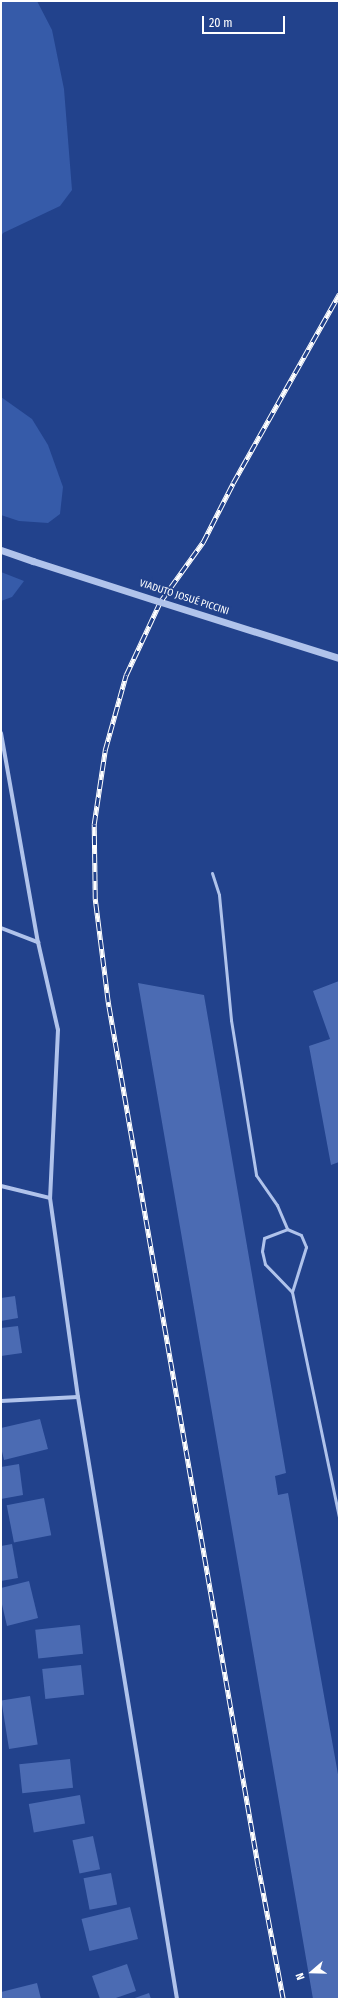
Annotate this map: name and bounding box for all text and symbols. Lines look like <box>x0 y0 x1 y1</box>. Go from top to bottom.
scale bar <box>204 8 287 34</box>
text: 20 m <box>209 16 233 30</box>
street label: VIADUTO JOSUÉ PICCINI <box>138 578 230 618</box>
north arrow <box>292 1952 332 1992</box>
text: N <box>293 1971 307 1982</box>

